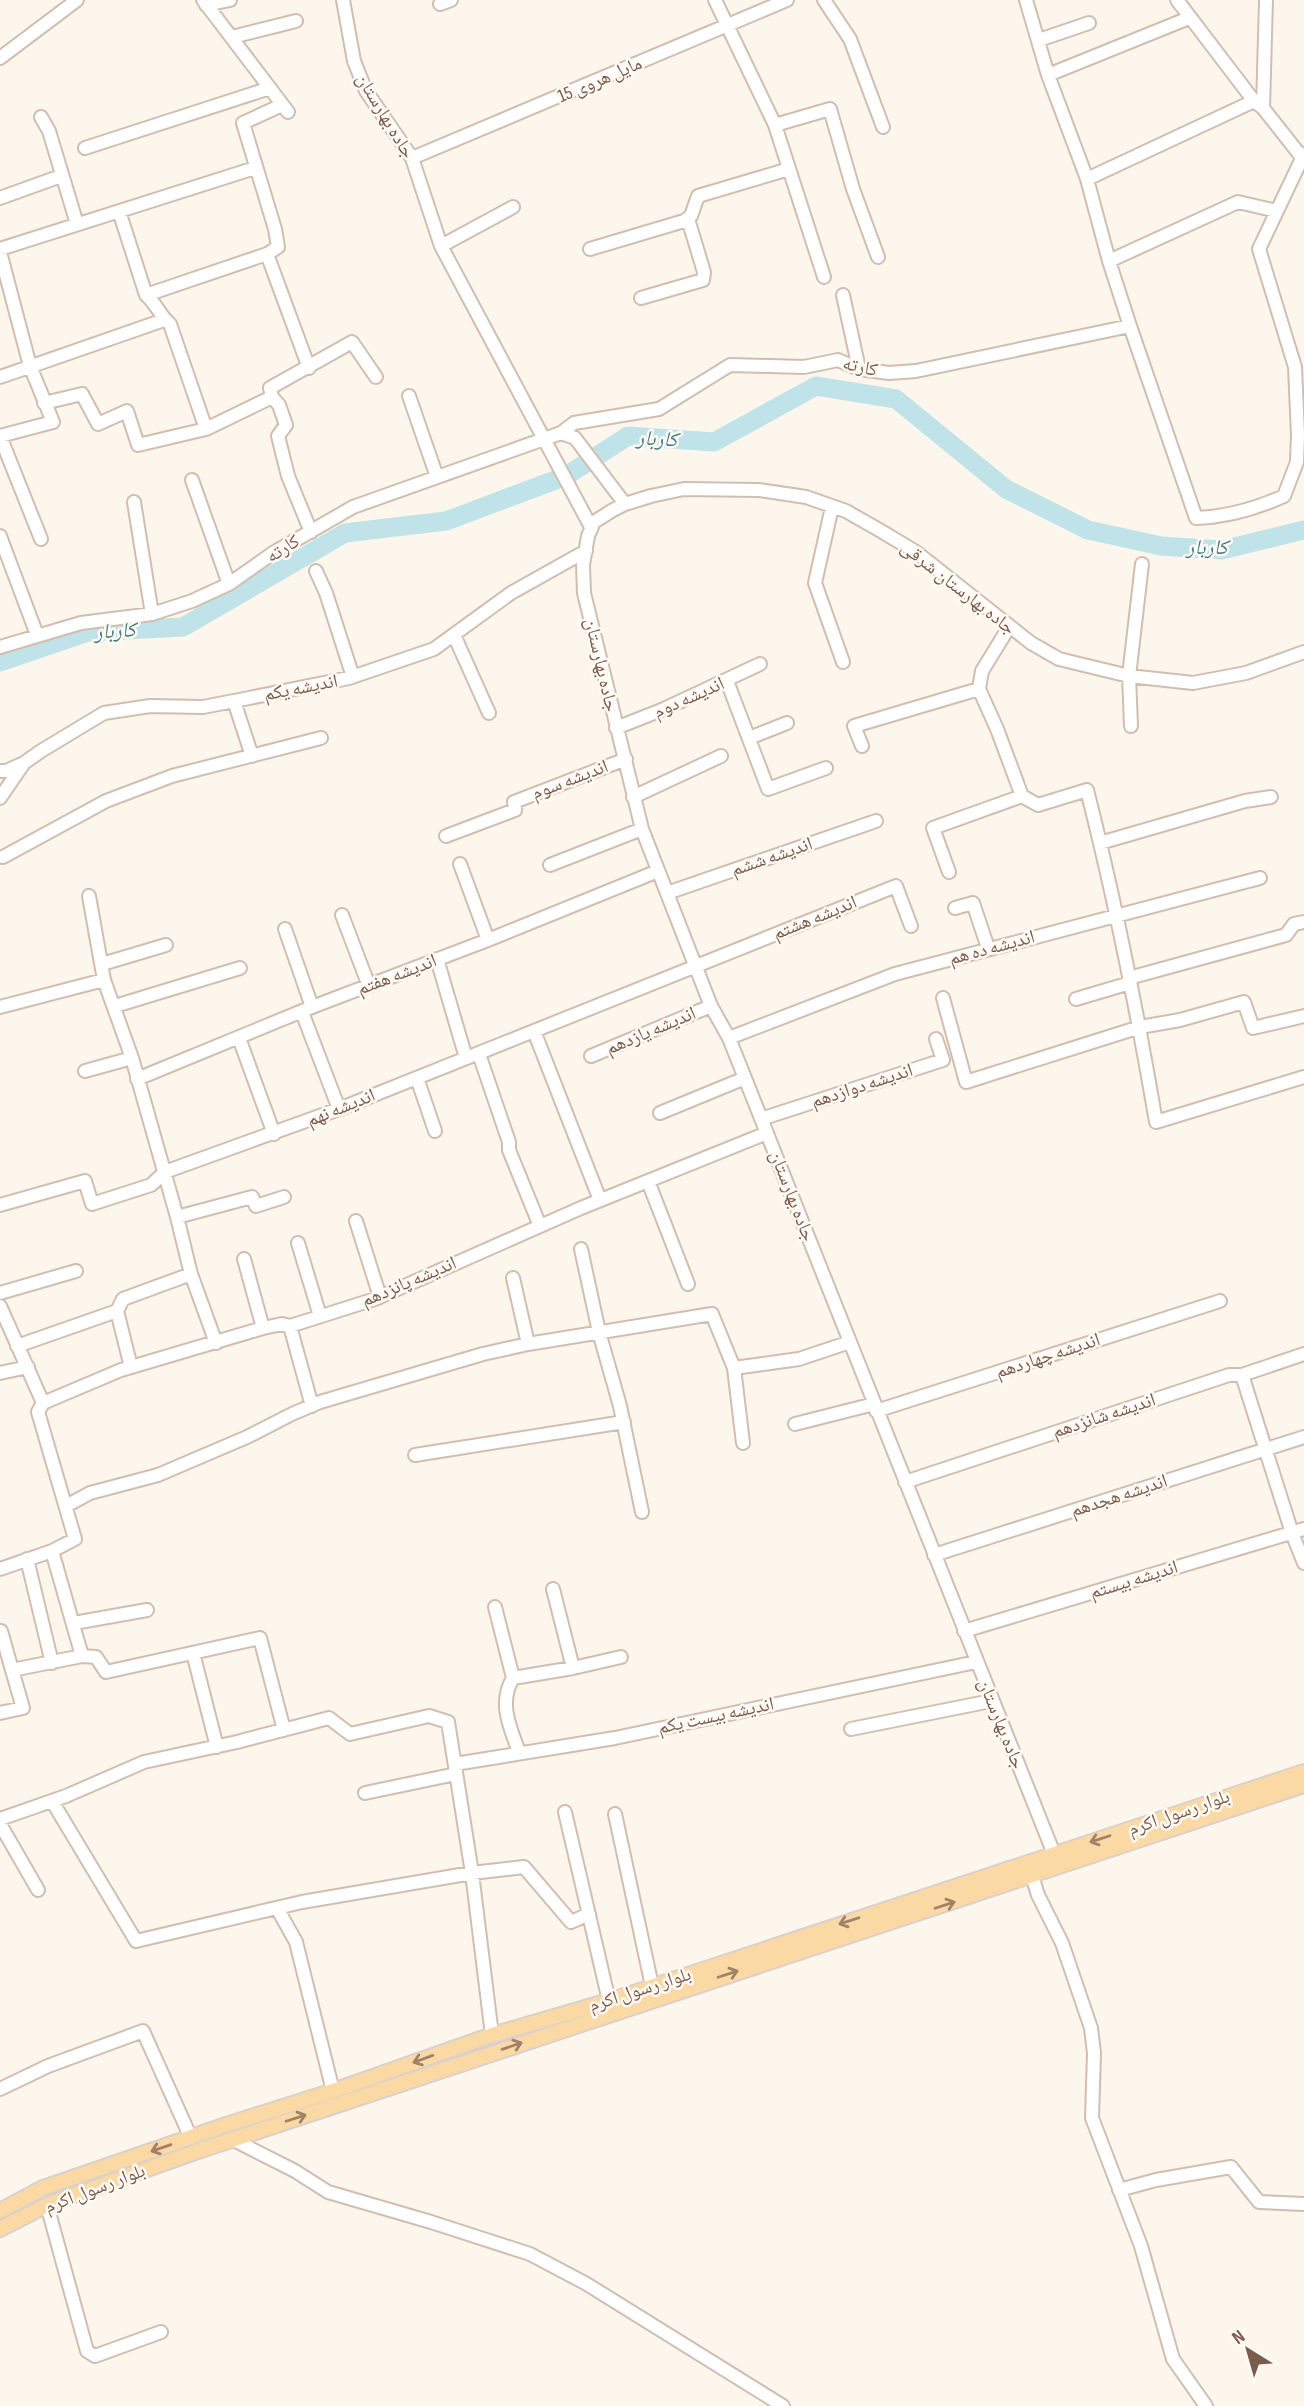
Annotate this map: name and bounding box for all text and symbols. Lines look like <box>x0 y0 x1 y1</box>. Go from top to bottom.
street label: مایل هروی 15 <box>554 52 646 108</box>
street label: جاده بهارستان <box>351 69 419 163</box>
street label: کارته <box>840 352 880 382</box>
water label: کاربار <box>634 425 682 453</box>
street label: کارته <box>262 530 304 568</box>
water label: کاربار <box>1184 535 1231 560</box>
street label: جاده بهارستان شرقی <box>896 536 1020 640</box>
street label: جاده بهارستان <box>579 616 623 714</box>
water label: کاربار <box>92 617 140 645</box>
street label: اندیشه یکم <box>262 670 340 706</box>
street label: اندیشه دوم <box>650 672 729 725</box>
street label: اندیشه سوم <box>528 755 612 806</box>
street label: اندیشه ششم <box>728 832 816 882</box>
street label: اندیشه هشتم <box>770 891 860 945</box>
street label: اندیشه ده هم <box>947 926 1037 970</box>
street label: اندیشه هفتم <box>354 949 440 1001</box>
street label: اندیشه یازدهم <box>602 1002 700 1060</box>
street label: اندیشه دوازدهم <box>808 1059 916 1113</box>
street label: اندیشه نهم <box>303 1084 379 1132</box>
street label: جاده بهارستان <box>764 1147 820 1245</box>
street label: اندیشه پانزدهم <box>358 1252 460 1312</box>
street label: اندیشه چهاردهم <box>993 1328 1103 1384</box>
street label: اندیشه شانزدهم <box>1049 1388 1159 1444</box>
street label: اندیشه هجدهم <box>1068 1470 1170 1522</box>
street label: اندیشه بیستم <box>1087 1556 1181 1604</box>
street label: جاده بهارستان <box>972 1675 1030 1773</box>
street label: اندیشه بیست یکم <box>656 1692 776 1740</box>
street label: بلوار رسول اکرم <box>1125 1785 1233 1842</box>
one-way arrow <box>1089 1834 1111 1846</box>
one-way arrow <box>933 1897 955 1910</box>
one-way arrow <box>838 1915 860 1928</box>
street label: بلوار رسول اکرم <box>586 1963 694 2018</box>
one-way arrow <box>717 1967 739 1980</box>
one-way arrow <box>501 2039 523 2051</box>
one-way arrow <box>413 2054 435 2067</box>
one-way arrow <box>285 2111 307 2123</box>
one-way arrow <box>151 2143 173 2155</box>
street label: بلوار رسول اکرم <box>41 2159 149 2220</box>
north arrow <box>1213 2315 1283 2385</box>
text: N <box>1228 2325 1250 2350</box>

